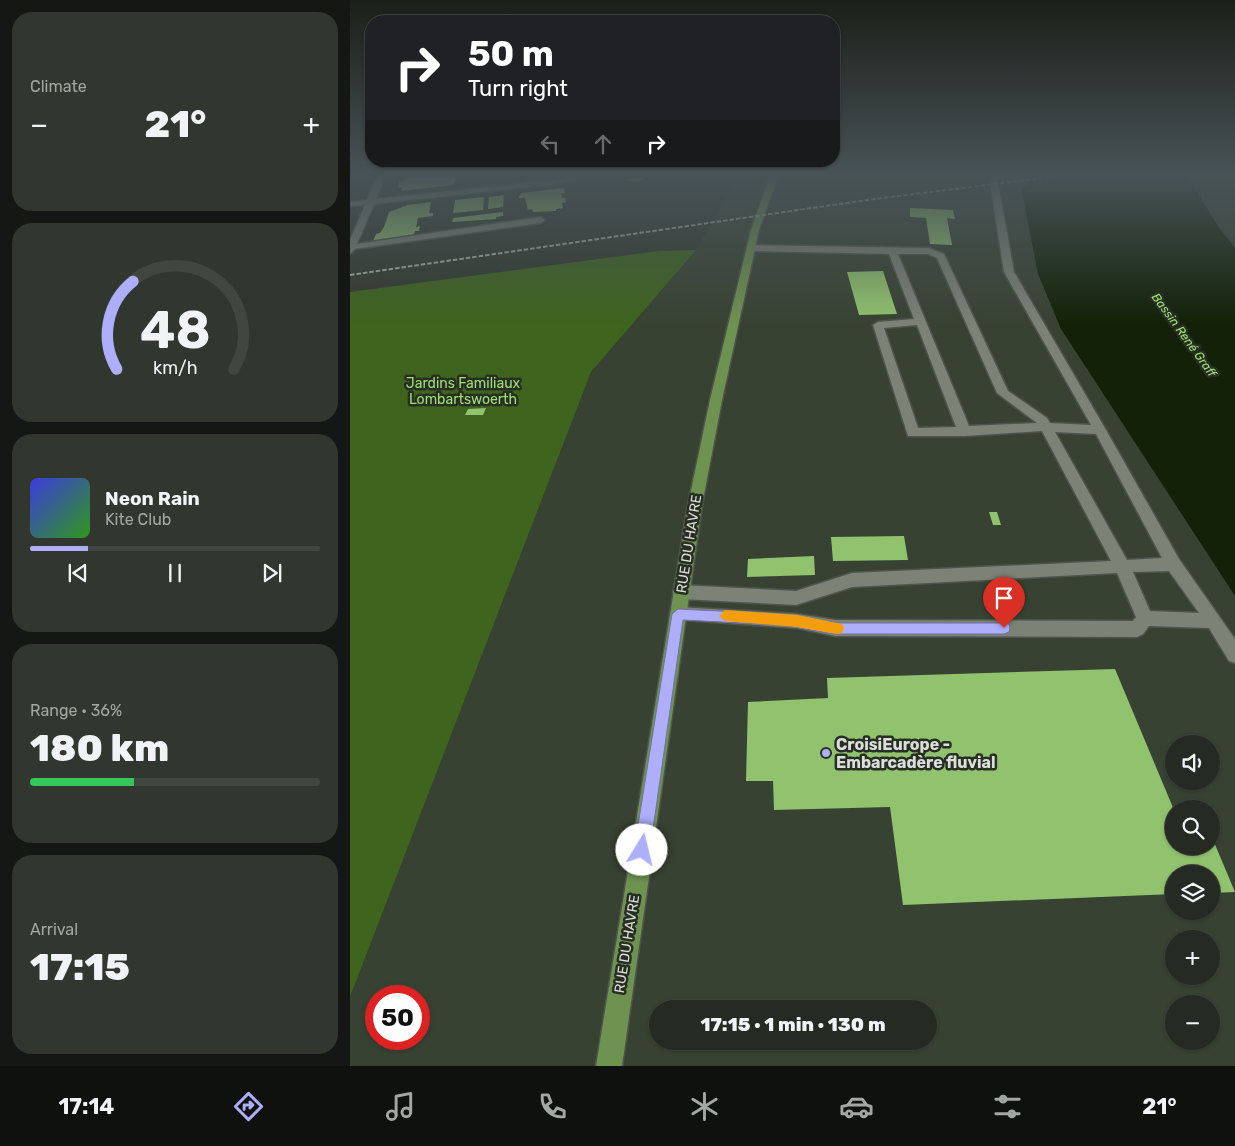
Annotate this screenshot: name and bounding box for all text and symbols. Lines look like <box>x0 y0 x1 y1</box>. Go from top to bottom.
text: 50 m <box>468 33 554 75</box>
icon: right <box>385 35 450 100</box>
text: Turn right <box>468 75 568 102</box>
text: Climate <box>30 77 87 96</box>
text: 21° <box>145 101 206 147</box>
text: − <box>30 108 48 141</box>
text: + <box>303 108 320 141</box>
icon: left <box>536 130 564 158</box>
icon: ahead <box>589 130 617 158</box>
icon: right <box>642 130 670 158</box>
water label: Bassin René Graff <box>1149 290 1220 381</box>
text: 48 <box>140 299 210 361</box>
text: km/h <box>153 357 197 378</box>
park label: Jardins Familiaux Lombartswoerth <box>406 375 521 408</box>
text: Neon Rain <box>105 487 200 510</box>
street label: RUE DU HAVRE <box>673 494 705 594</box>
text: Kite Club <box>105 510 171 529</box>
icon: previous <box>64 559 92 587</box>
icon: pause <box>161 559 189 587</box>
icon: next <box>258 559 286 587</box>
pin <box>983 577 1025 628</box>
icon: arrive <box>990 584 1018 612</box>
text: Range · 36% <box>30 701 122 720</box>
text: 180 km <box>30 725 169 771</box>
place label: CroisiEurope - Embarcadère fluvial <box>836 735 996 772</box>
map controls <box>1165 735 1220 1050</box>
button: sound <box>1165 735 1220 790</box>
marker: CroisiEurope - Embarcadère fluvial <box>820 747 832 759</box>
button: search <box>1165 800 1220 855</box>
position arrow <box>615 823 667 875</box>
button: layers <box>1165 865 1220 920</box>
street label: RUE DU HAVRE <box>611 894 643 994</box>
text: Arrival <box>30 920 78 939</box>
button: + <box>1165 930 1220 985</box>
text: 17:15 <box>30 944 130 990</box>
speed limit sign: 50 <box>365 985 430 1050</box>
button: − <box>1165 995 1220 1050</box>
text: 17:15 · 1 min · 130 m <box>700 1013 886 1036</box>
icon: directions <box>231 1089 266 1124</box>
icon: music <box>383 1089 418 1124</box>
icon: phone <box>535 1089 570 1124</box>
icon: climate <box>687 1089 722 1124</box>
icon: car <box>839 1089 874 1124</box>
icon: filters <box>990 1089 1025 1124</box>
text: 17:14 <box>58 1093 114 1120</box>
text: 21° <box>1142 1093 1177 1120</box>

